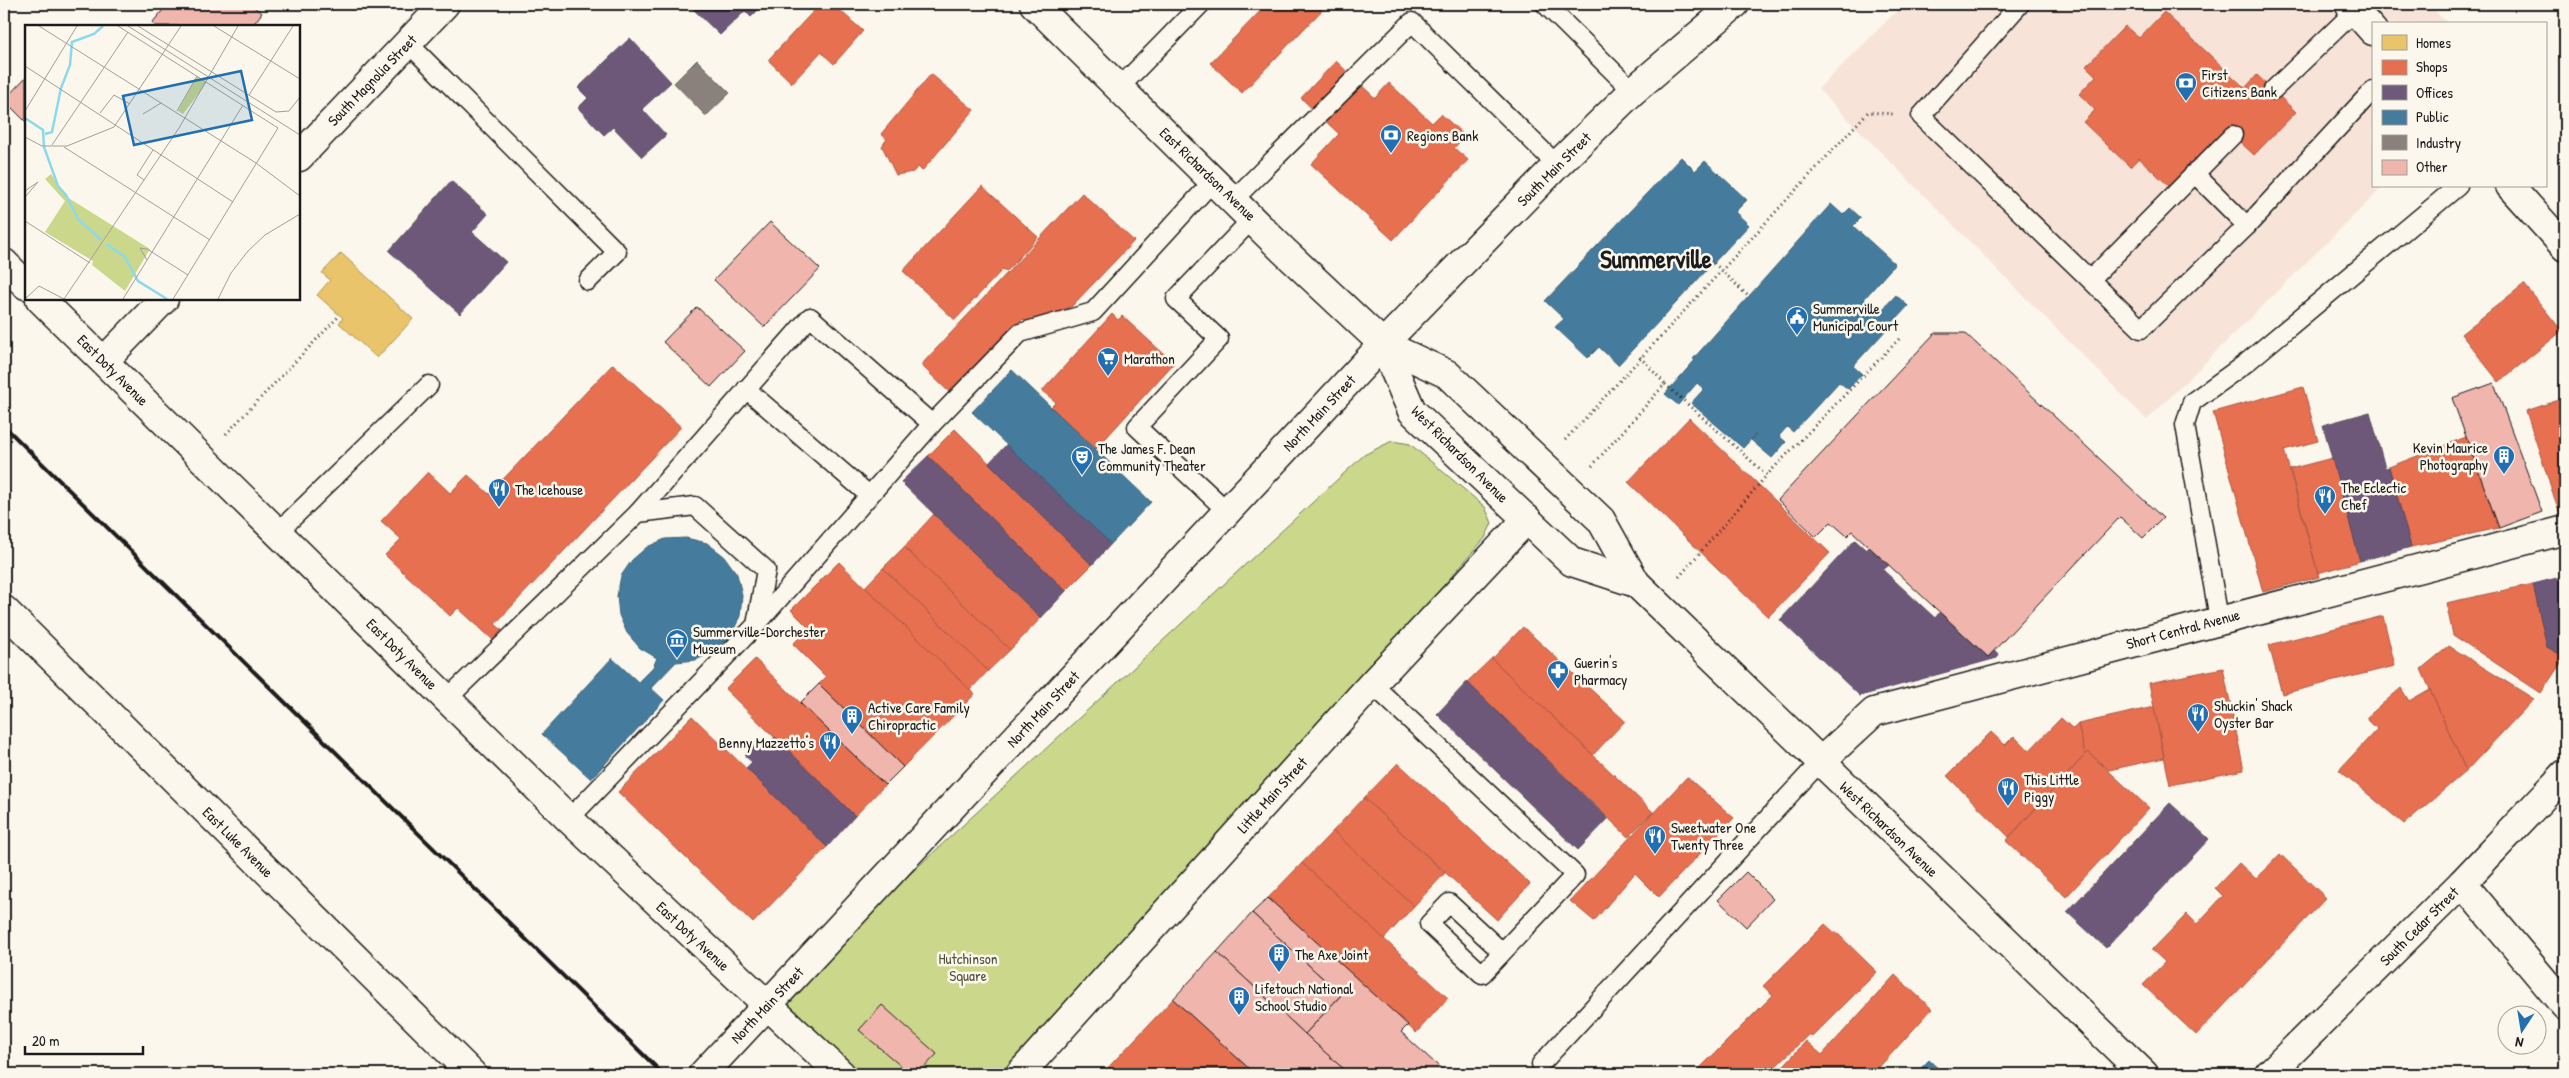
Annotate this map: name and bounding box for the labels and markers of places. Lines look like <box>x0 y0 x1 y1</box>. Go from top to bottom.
place label: First Citizens Bank <box>2201 64 2277 102</box>
bank icon: First Citizens Bank <box>2174 71 2198 102</box>
bank icon: Regions Bank <box>1379 123 1403 154</box>
place label: Regions Bank <box>1407 125 1478 146</box>
place label: Summerville Municipal Court <box>1813 298 1899 336</box>
public building icon: Summerville Municipal Court <box>1785 305 1809 336</box>
supermarket icon: Marathon <box>1096 346 1120 377</box>
place label: Marathon <box>1124 348 1175 369</box>
place label: Kevin Maurice Photography <box>2413 437 2488 475</box>
place label: The James F. Dean Community Theater <box>1098 438 1206 476</box>
building icon: Kevin Maurice Photography <box>2492 444 2516 475</box>
theatre icon: The James F. Dean Community Theater <box>1070 445 1094 476</box>
restaurant icon: The Icehouse <box>487 477 511 508</box>
place label: The Eclectic Chef <box>2341 477 2406 515</box>
place label: The Icehouse <box>515 479 583 500</box>
restaurant icon: The Eclectic Chef <box>2313 484 2337 515</box>
place label: Summerville-Dorchester Museum <box>693 621 826 659</box>
museum icon: Summerville-Dorchester Museum <box>665 628 689 659</box>
place label: Guerin's Pharmacy <box>1574 652 1627 690</box>
pharmacy icon: Guerin's Pharmacy <box>1546 659 1570 690</box>
place label: Shuckin' Shack Oyster Bar <box>2214 695 2292 733</box>
place label: Active Care Family Chiropractic <box>868 697 970 735</box>
restaurant icon: Shuckin' Shack Oyster Bar <box>2186 702 2210 733</box>
building icon: Active Care Family Chiropractic <box>840 704 864 735</box>
restaurant icon: Benny Mazzetto's <box>818 730 842 761</box>
place label: Benny Mazzetto's <box>719 732 814 753</box>
place label: This Little Piggy <box>2024 769 2079 807</box>
restaurant icon: This Little Piggy <box>1996 776 2020 807</box>
place label: Sweetwater One Twenty Three <box>1671 817 1756 855</box>
restaurant icon: Sweetwater One Twenty Three <box>1643 824 1667 855</box>
building icon: The Axe Joint <box>1267 942 1291 973</box>
place label: The Axe Joint <box>1295 944 1369 965</box>
place label: Lifetouch National School Studio <box>1255 978 1353 1016</box>
building icon: Lifetouch National School Studio <box>1227 985 1251 1016</box>

